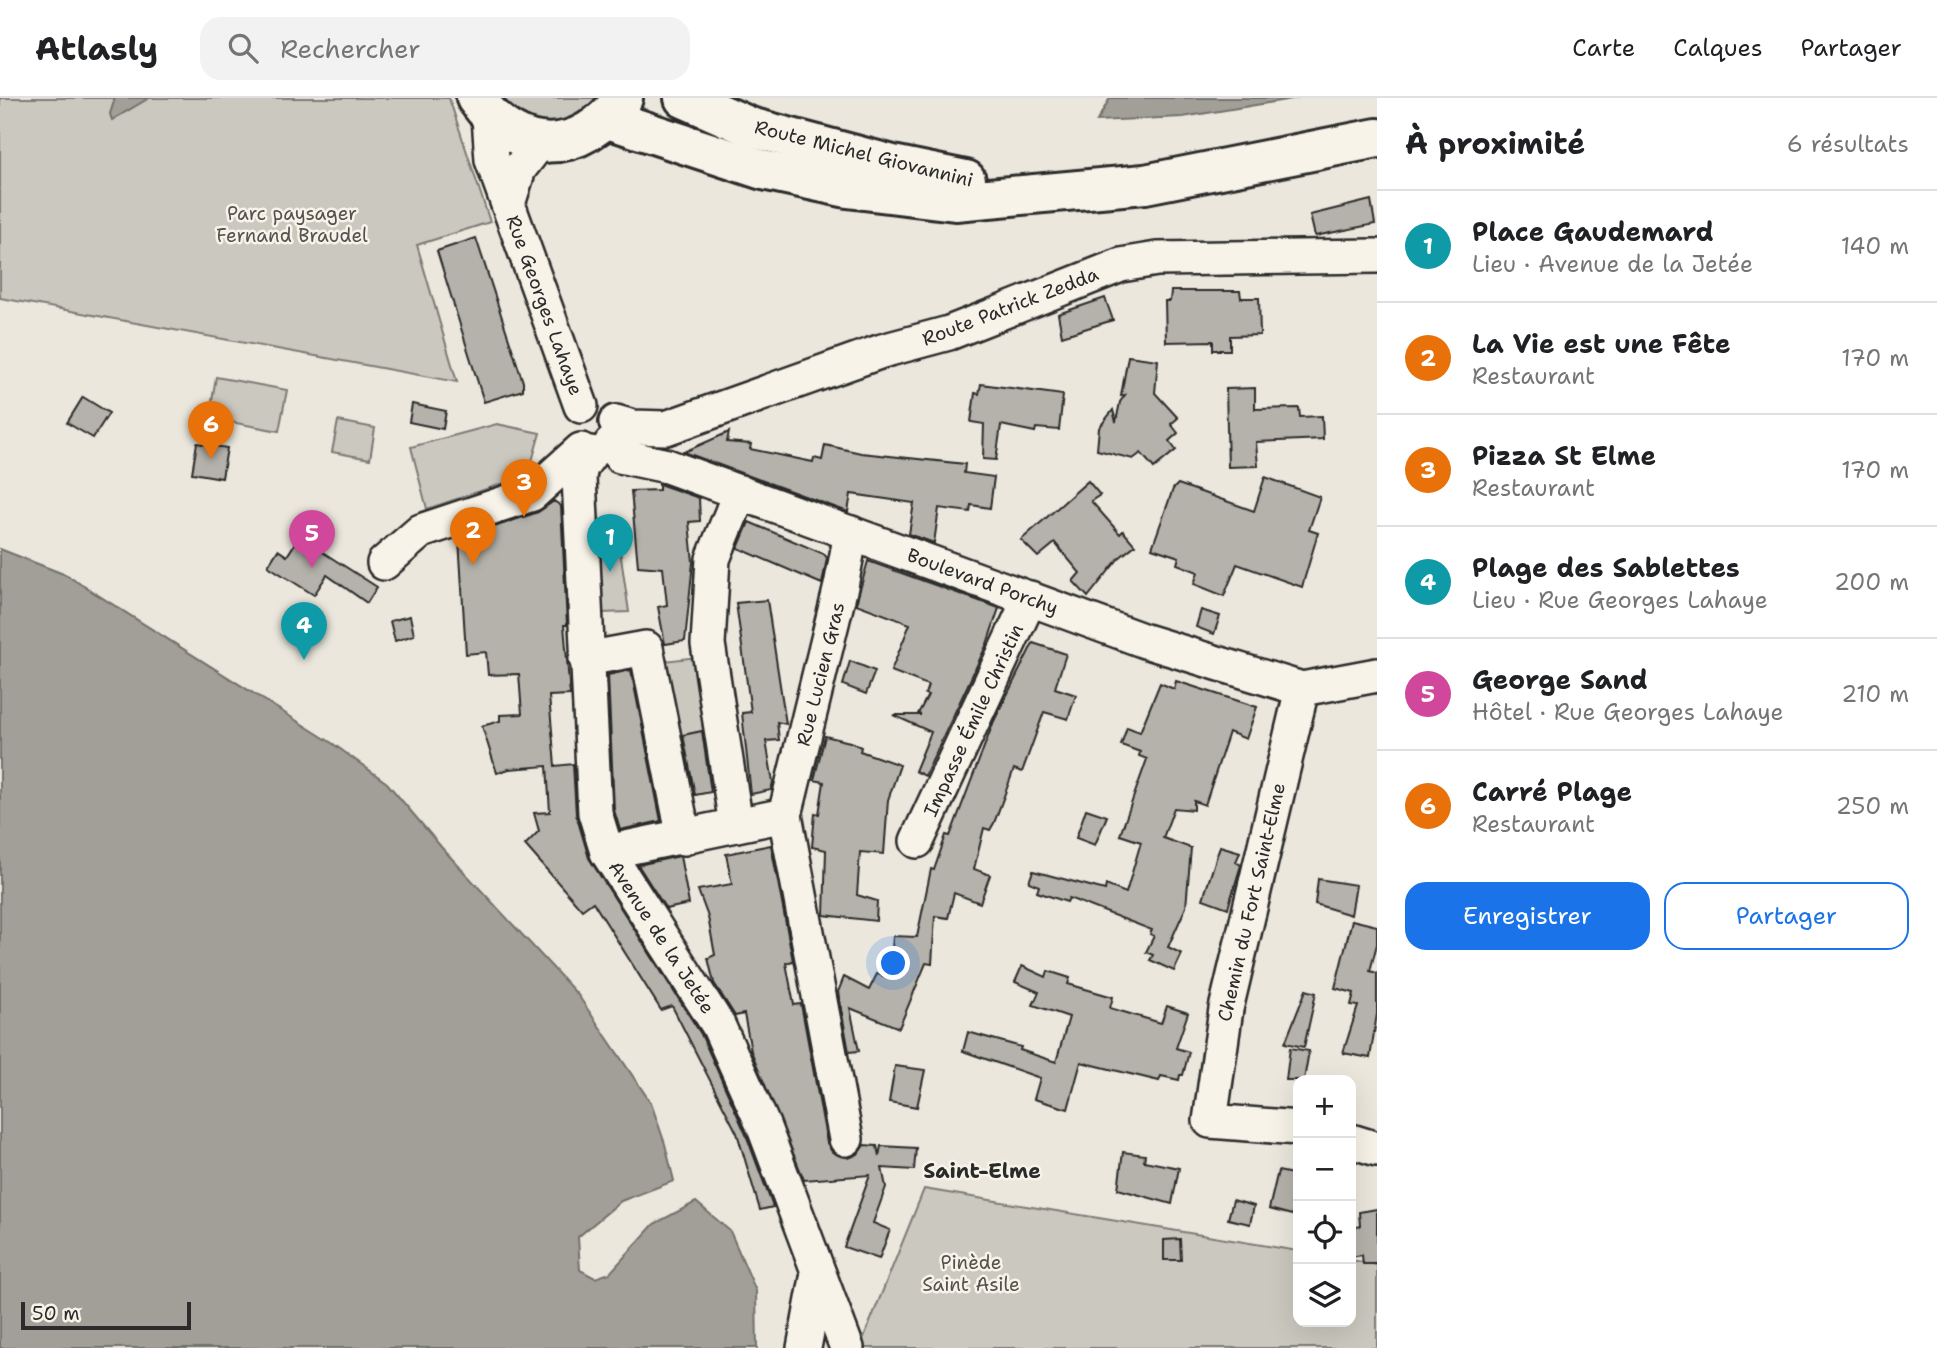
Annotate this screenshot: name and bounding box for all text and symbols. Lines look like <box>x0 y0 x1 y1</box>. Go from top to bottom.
search box <box>200 17 690 80</box>
text: Atlasly <box>35 26 158 71</box>
icon: search <box>224 29 262 67</box>
text: Rechercher <box>280 31 421 66</box>
text: Carte <box>1572 32 1635 64</box>
text: Calques <box>1673 32 1763 64</box>
text: Partager <box>1801 32 1902 64</box>
street label: Route Michel Giovannini <box>752 114 976 193</box>
text: À proximité <box>1405 123 1585 164</box>
text: 6 résultats <box>1787 129 1909 159</box>
park label: Parc paysager Fernand Braudel <box>216 201 368 248</box>
street label: Rue Georges Lahaye <box>500 212 589 399</box>
text: Place Gaudemard <box>1472 214 1714 249</box>
text: 1 <box>1423 231 1433 261</box>
text: 140 m <box>1841 231 1909 261</box>
text: Lieu · Avenue de la Jetée <box>1472 249 1753 279</box>
street label: Route Patrick Zedda <box>918 261 1102 352</box>
text: La Vie est une Fête <box>1472 326 1731 361</box>
text: 2 <box>1420 343 1436 373</box>
text: 170 m <box>1841 343 1909 373</box>
text: Restaurant <box>1472 361 1595 391</box>
pin: 6 <box>188 401 234 459</box>
text: Pizza St Elme <box>1472 438 1656 473</box>
text: 3 <box>1420 455 1436 485</box>
text: 170 m <box>1841 455 1909 485</box>
pin: 3 <box>501 459 547 517</box>
text: Restaurant <box>1472 473 1595 503</box>
pin: 2 <box>450 507 496 565</box>
pin: 5 <box>289 510 335 568</box>
pin: 1 <box>587 514 633 572</box>
street label: Boulevard Porchy <box>904 543 1062 620</box>
text: Plage des Sablettes <box>1472 550 1740 585</box>
text: 4 <box>1420 567 1436 597</box>
text: 200 m <box>1834 567 1909 597</box>
text: Lieu · Rue Georges Lahaye <box>1472 585 1768 615</box>
street label: Rue Lucien Gras <box>791 600 850 749</box>
pin: 4 <box>281 602 327 660</box>
street label: Impasse Émile Christin <box>917 619 1029 821</box>
text: George Sand <box>1472 662 1648 697</box>
text: 5 <box>1421 679 1435 709</box>
text: 210 m <box>1841 679 1909 709</box>
text: Hôtel · Rue Georges Lahaye <box>1472 697 1784 727</box>
text: Carré Plage <box>1472 774 1632 809</box>
street label: Chemin du Fort Saint-Elme <box>1212 780 1291 1024</box>
text: 6 <box>1420 791 1436 821</box>
text: 250 m <box>1836 791 1909 821</box>
text: Restaurant <box>1472 809 1595 839</box>
street label: Avenue de la Jetée <box>603 856 720 1018</box>
button: Enregistrer <box>1405 882 1650 950</box>
button: Partager <box>1664 882 1909 950</box>
your location <box>876 946 910 980</box>
map controls <box>1293 1075 1356 1327</box>
button: + <box>1293 1075 1356 1138</box>
button: − <box>1293 1138 1356 1201</box>
district label: Saint-Elme <box>923 1157 1041 1185</box>
button: locate <box>1293 1201 1356 1264</box>
park label: Pinède Saint Asile <box>922 1250 1020 1297</box>
button: layers <box>1293 1264 1356 1327</box>
scale bar <box>21 1299 191 1331</box>
text: 50 m <box>32 1301 80 1326</box>

